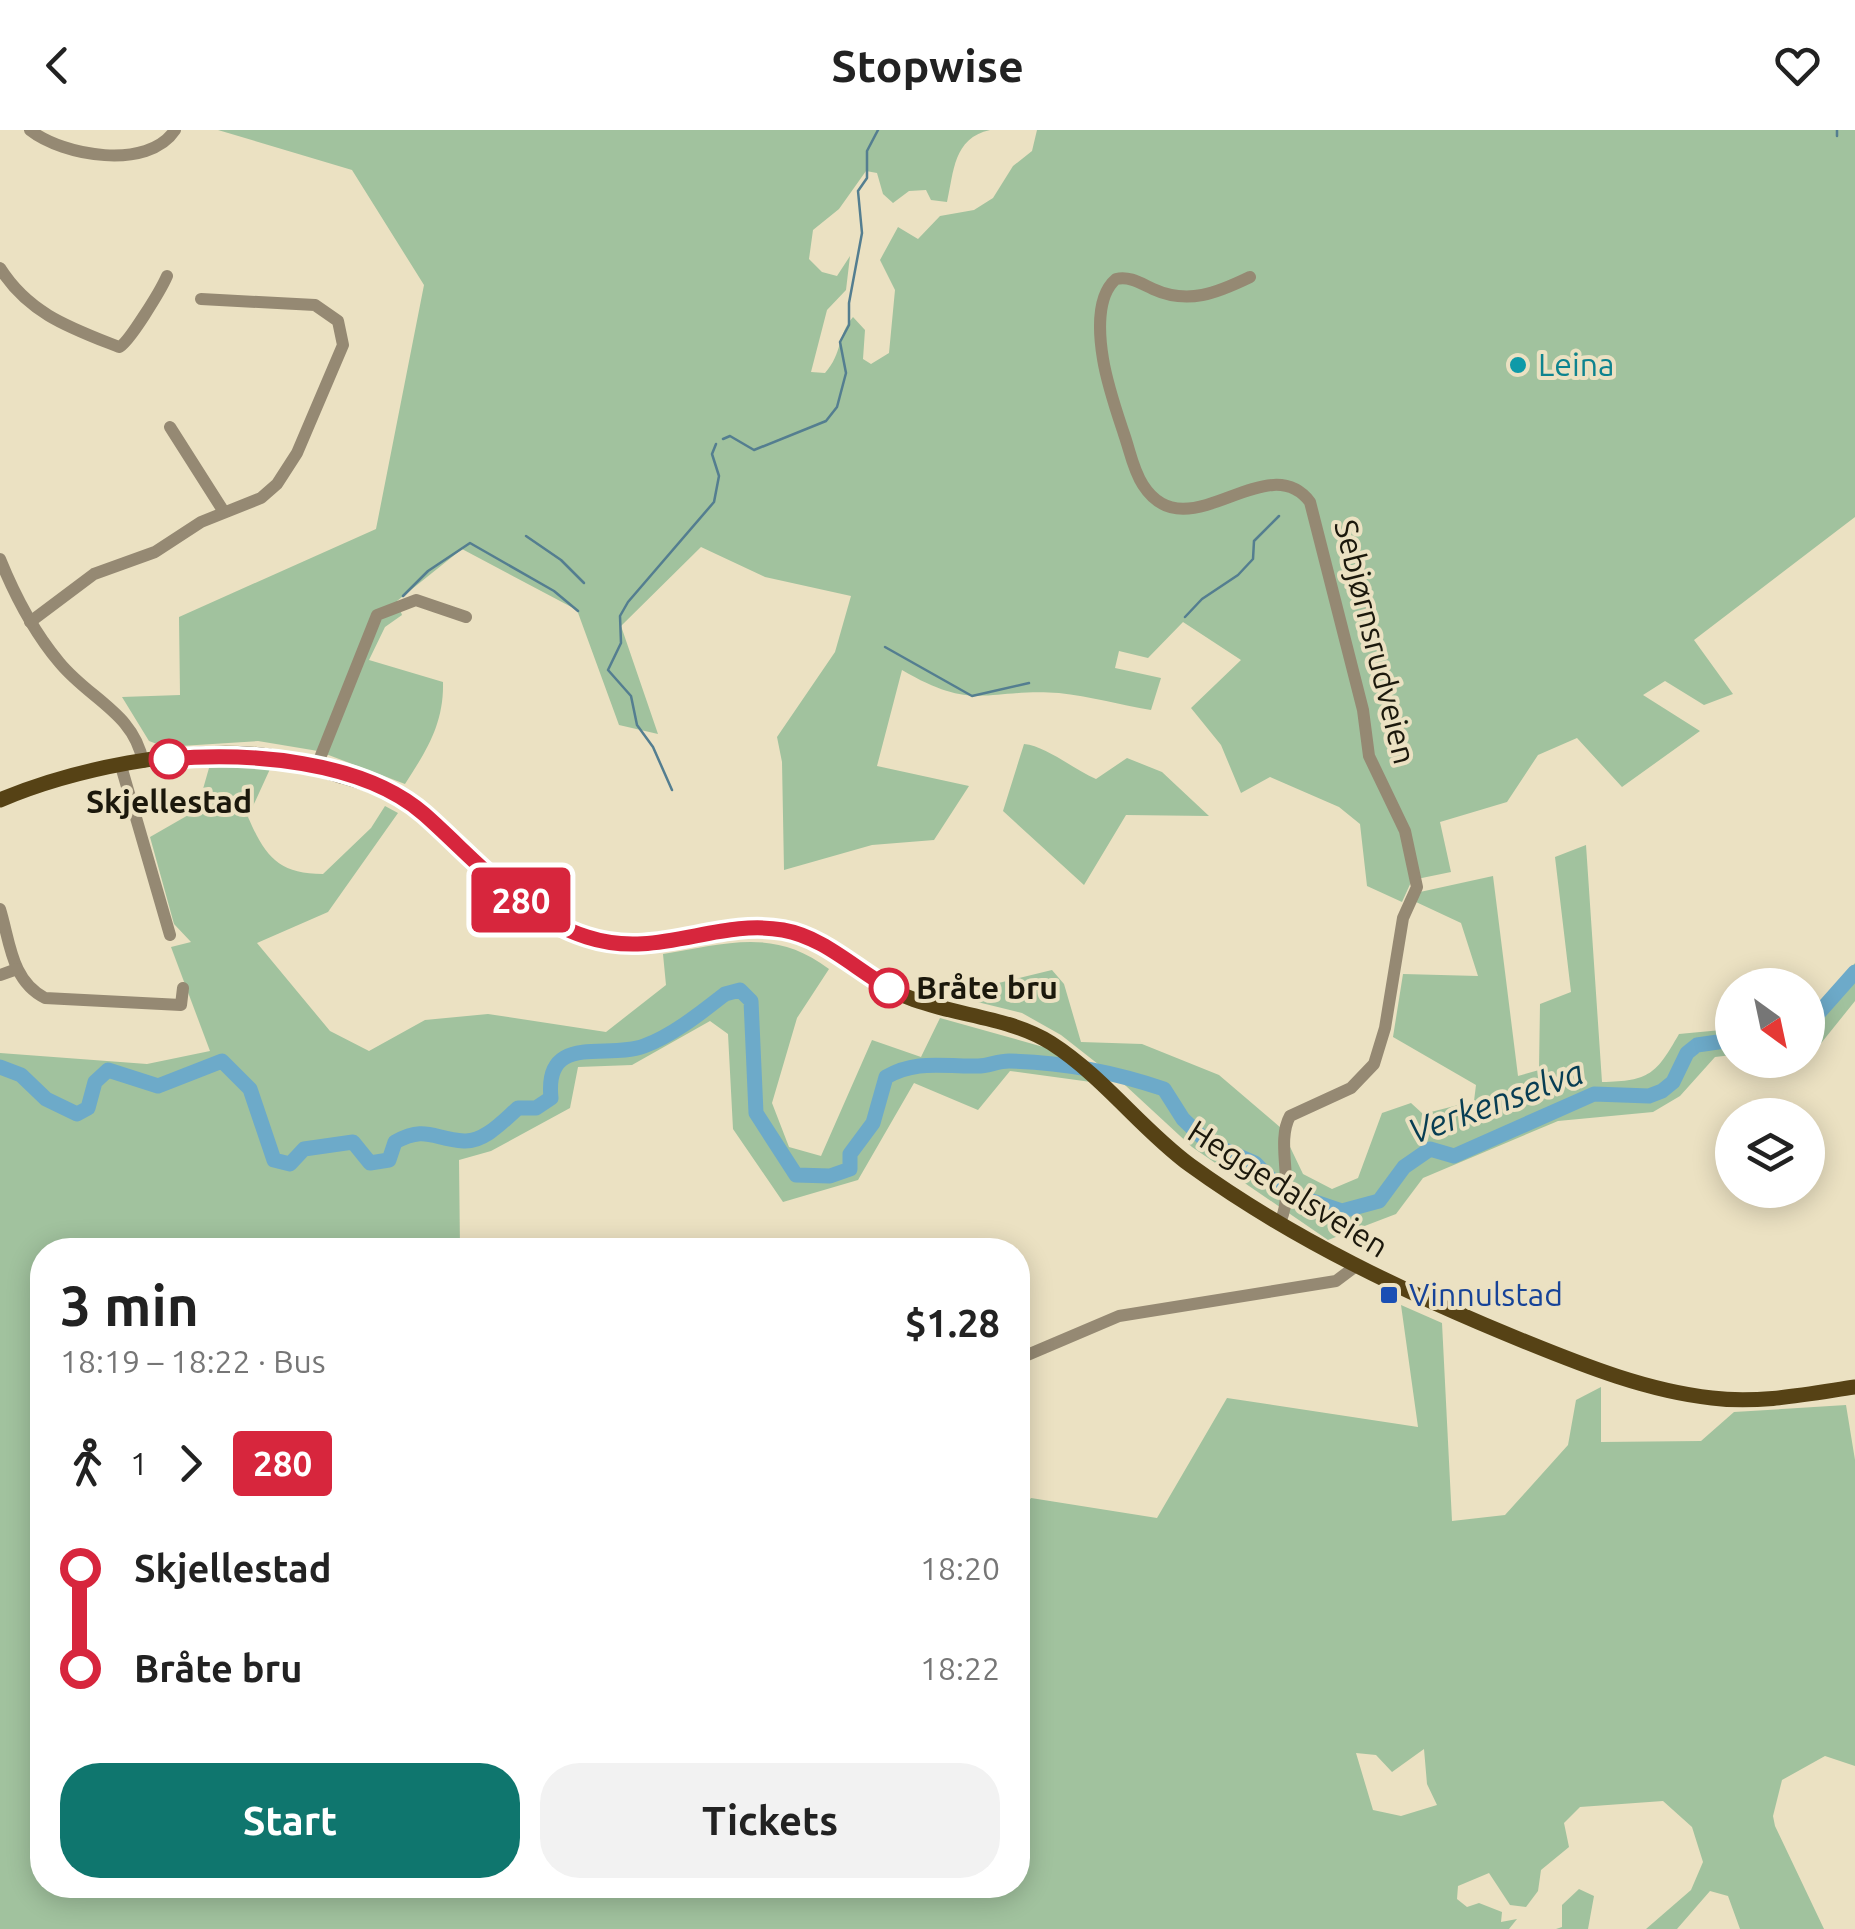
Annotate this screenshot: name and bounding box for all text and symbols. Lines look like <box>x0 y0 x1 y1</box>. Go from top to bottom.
icon: back <box>30 38 85 93</box>
icon: heart <box>1770 38 1825 93</box>
text: Stopwise <box>831 40 1024 91</box>
place label: Leina <box>1538 346 1614 382</box>
marker: Leina <box>1507 354 1529 376</box>
street label: Sebjørnsrudveien <box>1328 516 1424 767</box>
marker: Skjellestad <box>150 740 188 778</box>
place label: Skjellestad <box>86 783 252 819</box>
line badge: 280 <box>464 868 578 932</box>
text: 280 <box>491 880 551 920</box>
north arrow <box>1715 968 1825 1078</box>
map controls <box>1715 968 1825 1208</box>
marker: Bråte bru <box>870 969 908 1007</box>
place label: Bråte bru <box>916 969 1058 1005</box>
water label: Verkenselva <box>1403 1051 1589 1151</box>
button: layers <box>1715 1098 1825 1208</box>
street label: Heggedalsveien <box>1182 1112 1395 1264</box>
text: 3 min <box>60 1275 199 1336</box>
place label: Vinnulstad <box>1409 1276 1563 1312</box>
marker: Vinnulstad <box>1378 1284 1400 1306</box>
text: $1.28 <box>905 1302 1000 1344</box>
text: 18:19 – 18:22 · Bus <box>60 1343 326 1379</box>
icon: walk <box>60 1436 115 1491</box>
icon: forward <box>163 1436 218 1491</box>
text: 280 <box>253 1443 312 1483</box>
text: 1 <box>130 1445 148 1481</box>
text: Skjellestad <box>134 1547 331 1589</box>
text: 18:20 <box>920 1550 1000 1586</box>
text: Bråte bru <box>134 1647 302 1689</box>
text: 18:22 <box>920 1650 1000 1686</box>
button: Start <box>60 1763 520 1878</box>
button: Tickets <box>540 1763 1000 1878</box>

